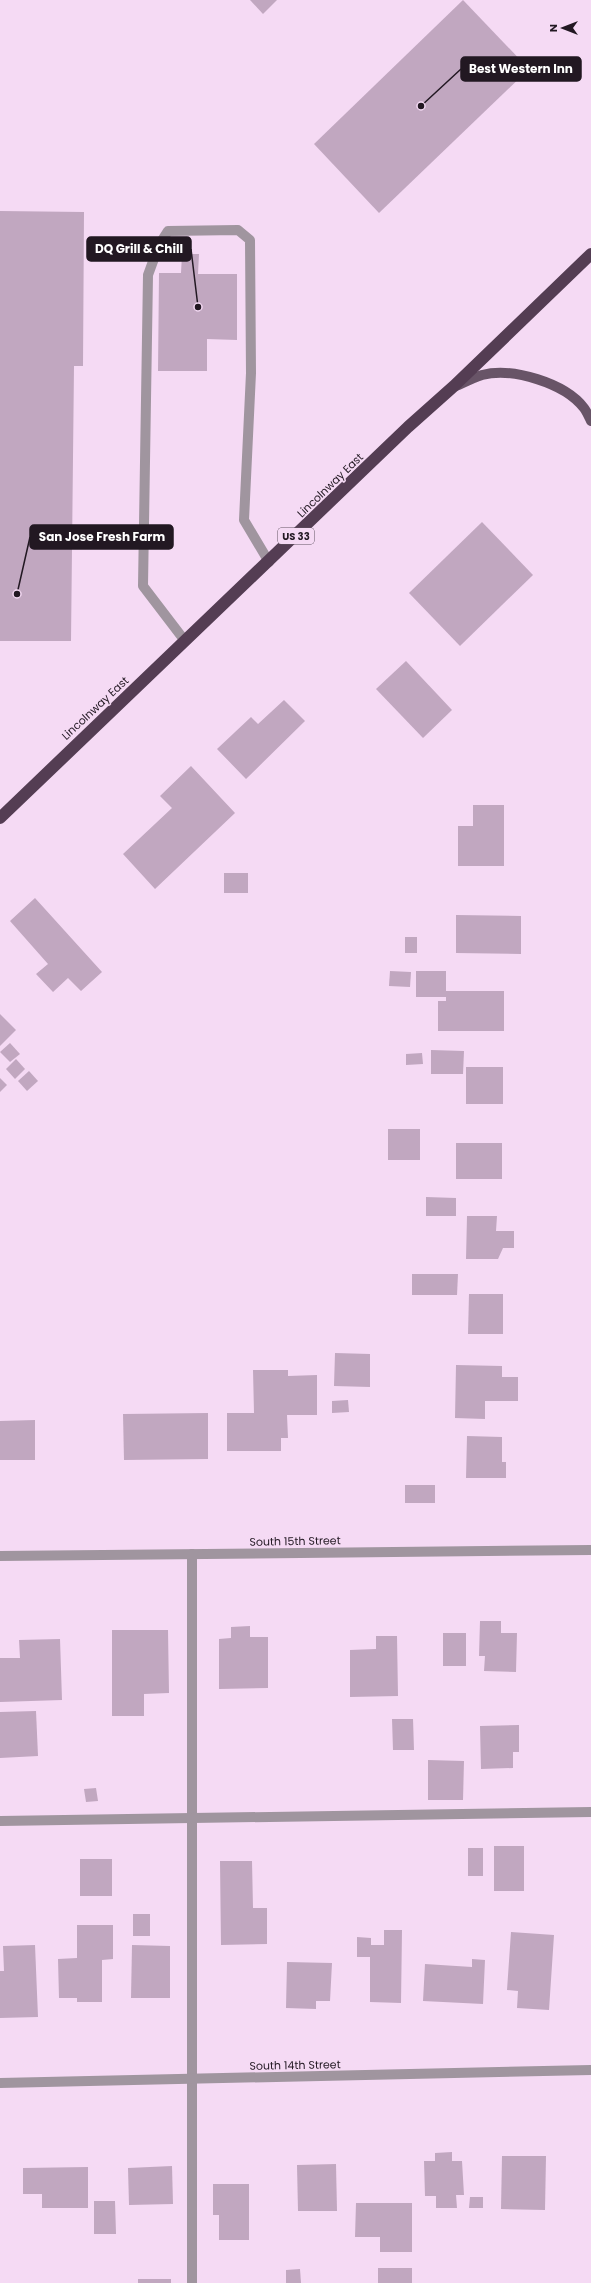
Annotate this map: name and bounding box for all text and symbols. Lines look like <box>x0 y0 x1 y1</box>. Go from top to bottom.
north arrow <box>543 8 583 48</box>
text: N <box>545 24 561 32</box>
callout: Best Western Inn <box>461 57 581 81</box>
text: Best Western Inn <box>469 60 573 77</box>
callout: DQ Grill & Chill <box>87 237 191 261</box>
text: DQ Grill & Chill <box>95 240 183 257</box>
street label: Lincolnway East <box>293 449 367 521</box>
callout: San Jose Fresh Farm <box>30 525 173 549</box>
text: San Jose Fresh Farm <box>39 528 165 545</box>
road number: US 33 <box>278 528 314 544</box>
street label: Lincolnway East <box>58 673 132 743</box>
street label: South 15th Street <box>249 1532 341 1550</box>
street label: South 14th Street <box>249 2056 341 2074</box>

